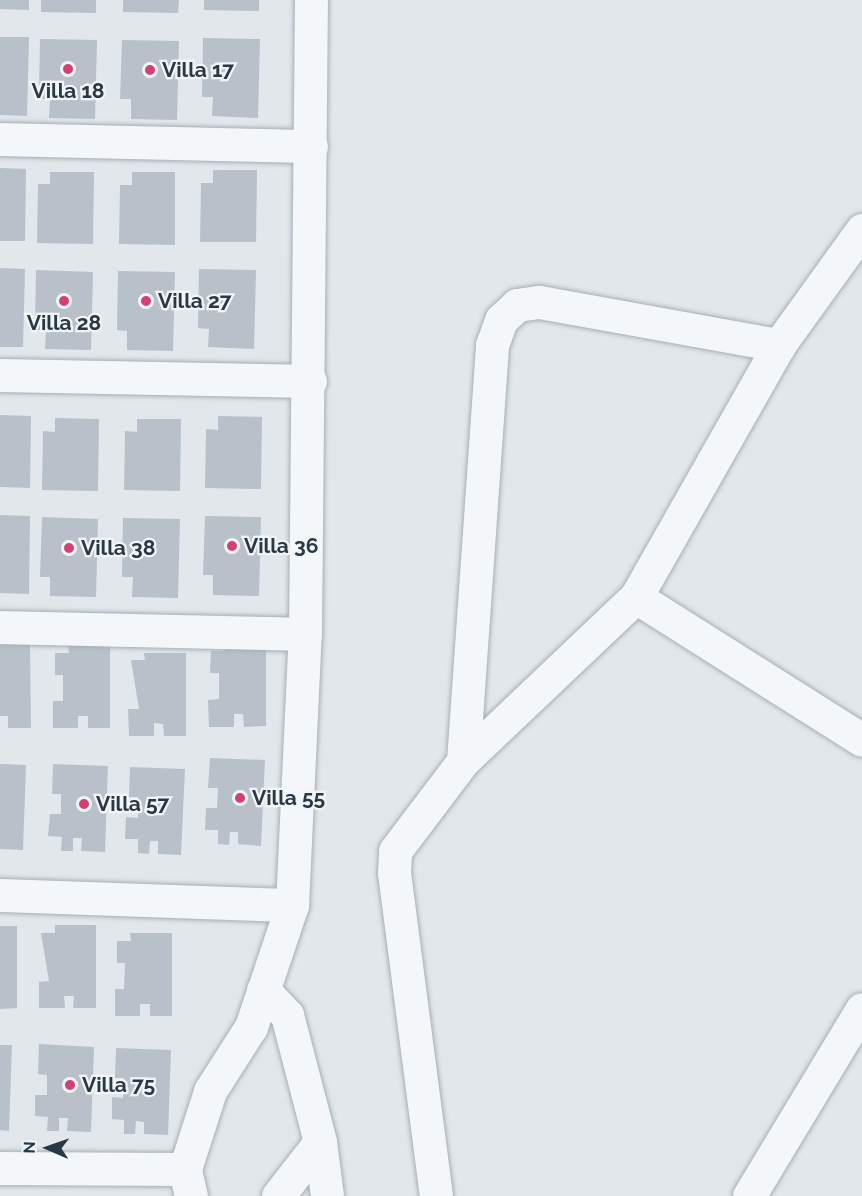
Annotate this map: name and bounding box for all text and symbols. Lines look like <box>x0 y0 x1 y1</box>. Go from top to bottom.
place label: Villa 17 <box>162 57 234 83</box>
marker: Villa 18 <box>61 62 75 76</box>
marker: Villa 17 <box>143 63 157 77</box>
place label: Villa 18 <box>31 78 105 104</box>
place label: Villa 27 <box>158 288 232 314</box>
marker: Villa 28 <box>57 294 71 308</box>
marker: Villa 27 <box>139 294 153 308</box>
place label: Villa 28 <box>27 310 101 336</box>
place label: Villa 36 <box>244 533 318 559</box>
place label: Villa 38 <box>81 535 155 561</box>
marker: Villa 36 <box>225 539 239 553</box>
marker: Villa 38 <box>62 541 76 555</box>
place label: Villa 55 <box>252 785 325 811</box>
place label: Villa 57 <box>96 791 169 817</box>
marker: Villa 55 <box>233 791 247 805</box>
marker: Villa 57 <box>77 797 91 811</box>
place label: Villa 75 <box>82 1072 155 1098</box>
marker: Villa 75 <box>63 1078 77 1092</box>
north arrow <box>18 1118 78 1178</box>
text: N <box>20 1141 39 1154</box>

